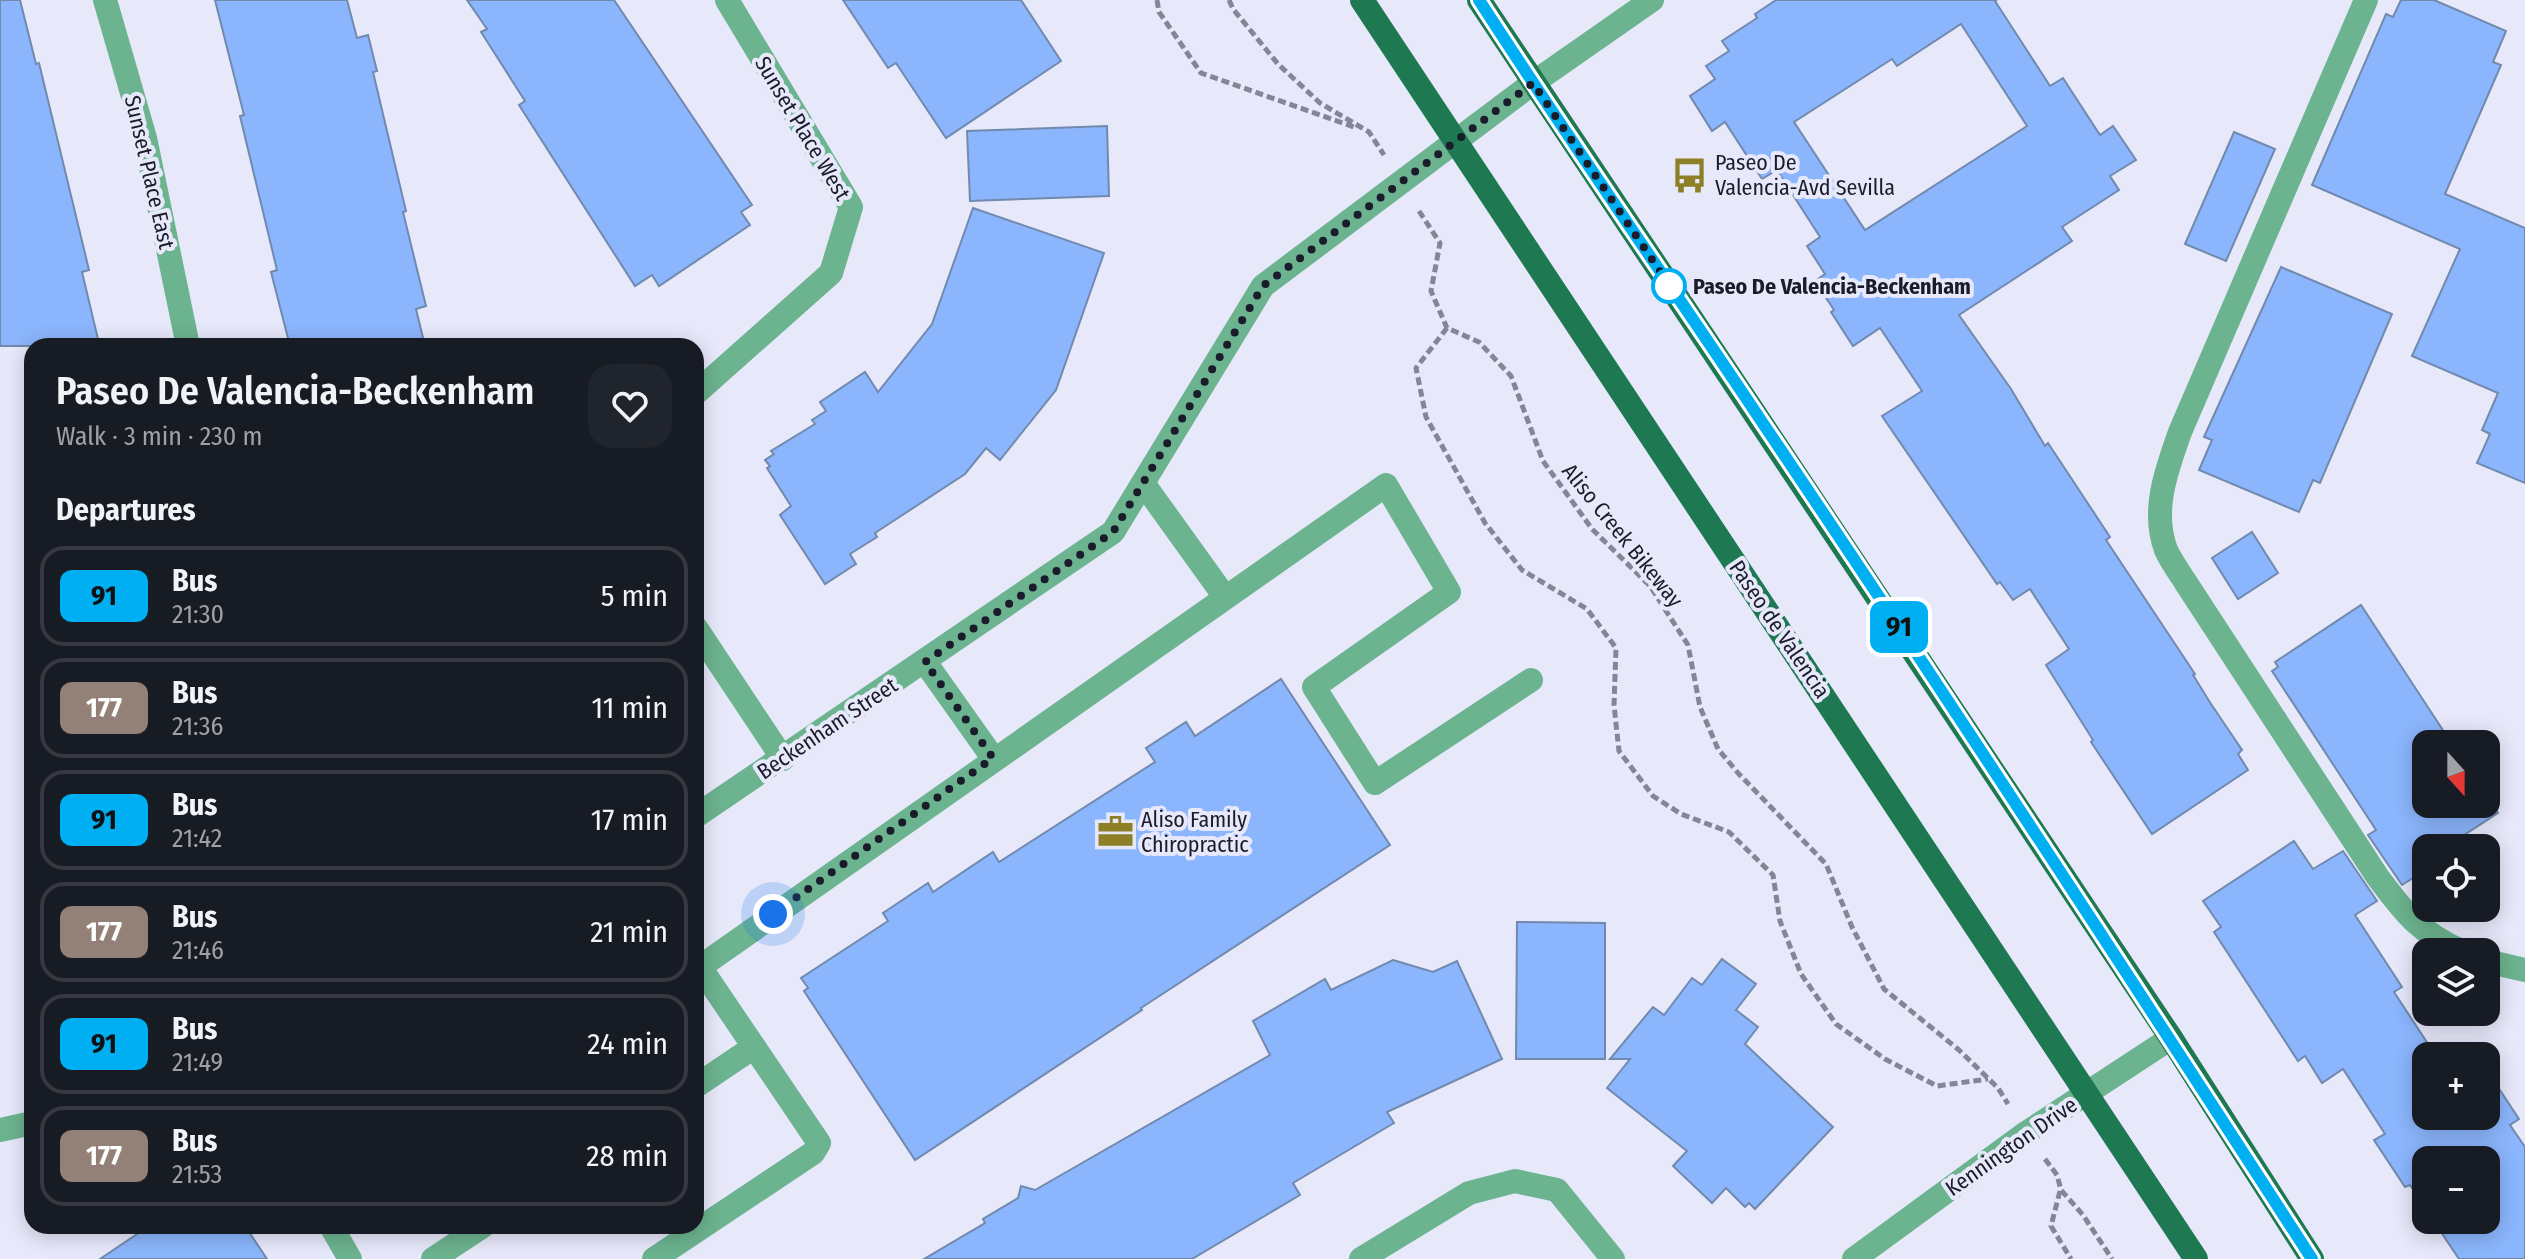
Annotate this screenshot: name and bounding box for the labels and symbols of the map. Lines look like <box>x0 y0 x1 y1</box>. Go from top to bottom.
street label: Sunset Place West <box>749 51 857 206</box>
street label: Sunset Place East <box>119 93 180 252</box>
place label: Paseo De Valencia-Avd Sevilla <box>1715 149 1895 201</box>
bus stop icon: Paseo De Valencia-Avd Sevilla <box>1670 156 1708 194</box>
marker: Paseo De Valencia-Beckenham <box>1652 269 1686 303</box>
place label: Paseo De Valencia-Beckenham <box>1693 273 1971 300</box>
street label: Aliso Creek Bikeway <box>1556 458 1689 613</box>
street label: Paseo de Valencia <box>1723 555 1836 703</box>
line badge: 91 <box>1863 601 1935 653</box>
street label: Beckenham Street <box>752 671 903 785</box>
north arrow <box>2412 730 2500 818</box>
place label: Aliso Family Chiropractic <box>1141 806 1249 858</box>
office icon: Aliso Family Chiropractic <box>1096 813 1134 851</box>
your location <box>753 894 793 934</box>
street label: Kennington Drive <box>1940 1091 2082 1202</box>

